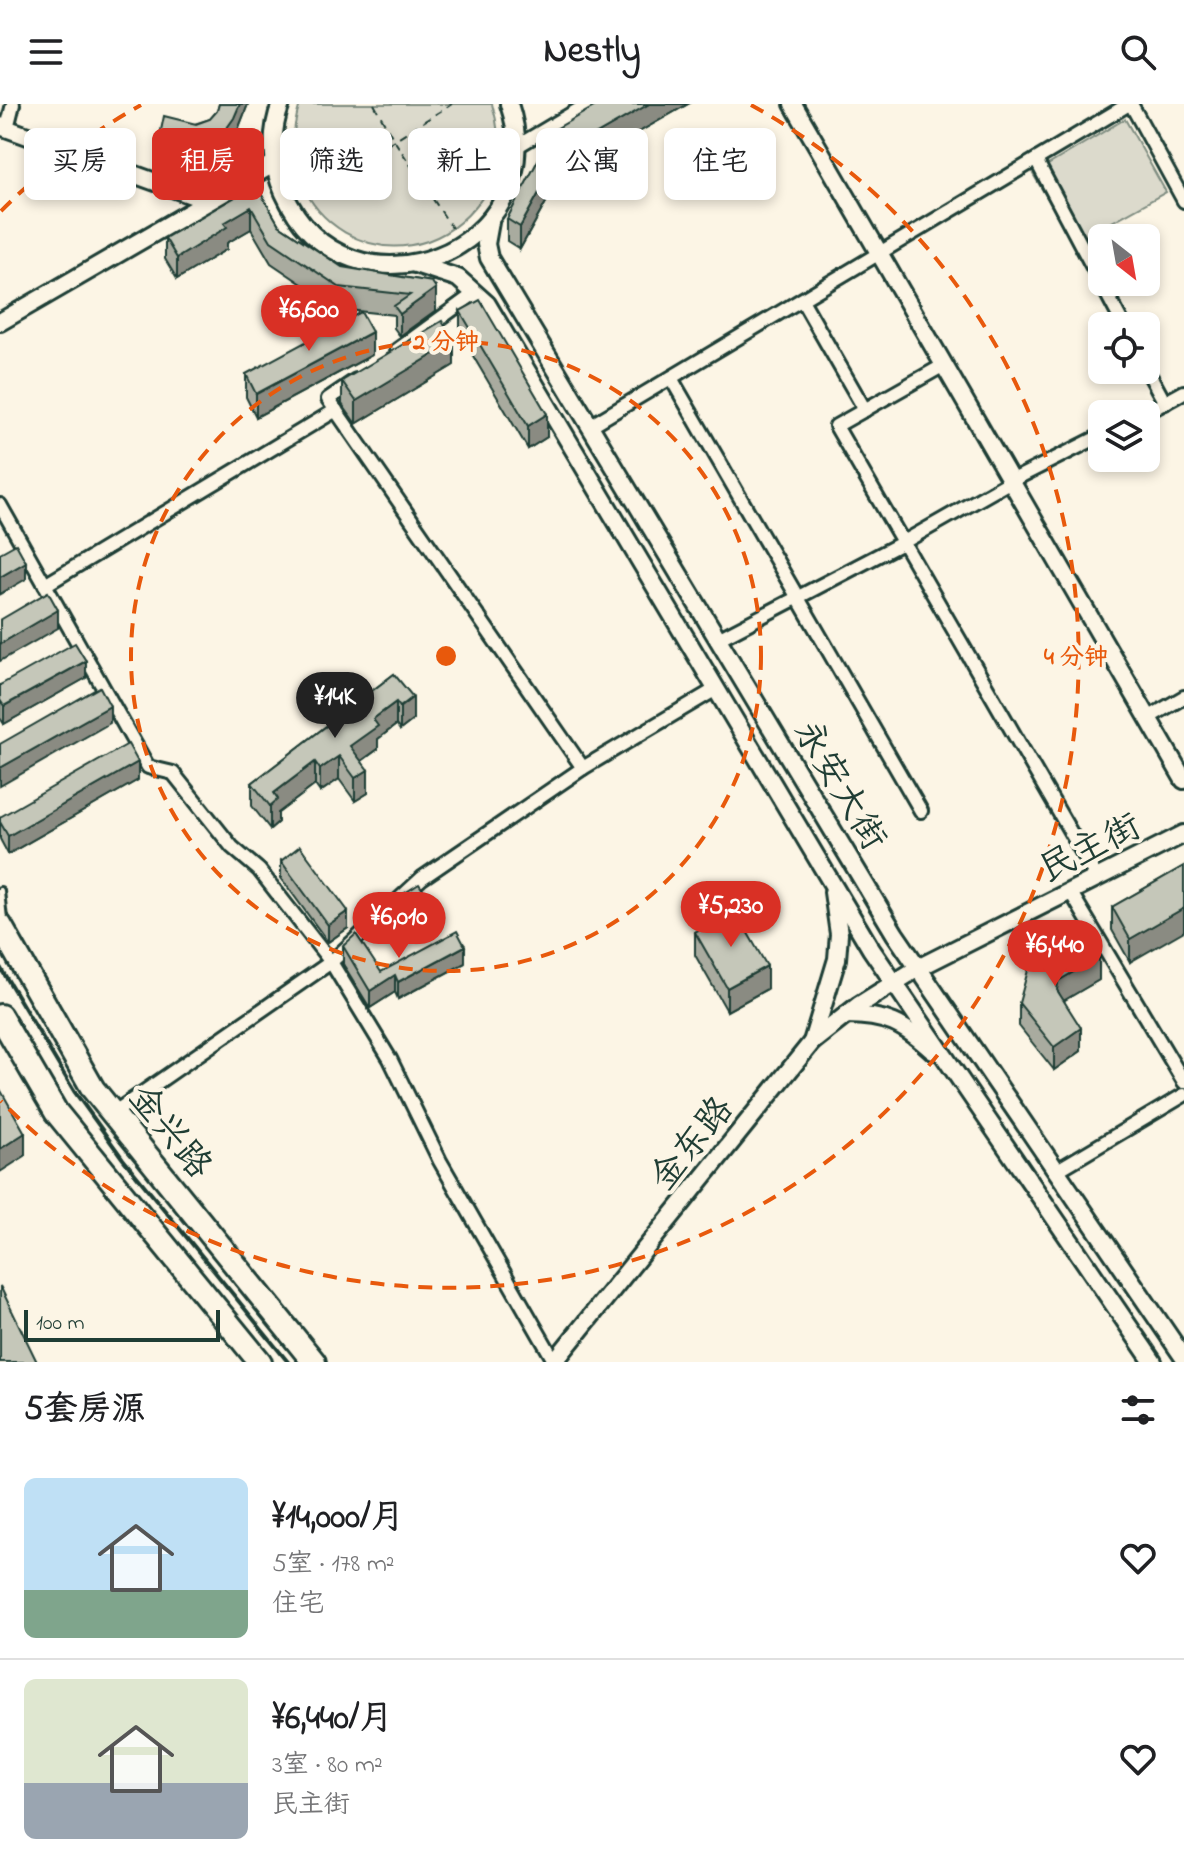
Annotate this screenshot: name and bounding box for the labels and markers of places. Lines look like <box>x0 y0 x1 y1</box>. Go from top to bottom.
pin: ¥6,600 <box>244 285 374 353</box>
centre of rings <box>432 642 460 670</box>
pin: ¥14K <box>288 672 382 740</box>
pin: ¥5,230 <box>666 881 796 949</box>
pin: ¥6,010 <box>334 892 464 960</box>
pin: ¥6,440 <box>990 920 1120 988</box>

